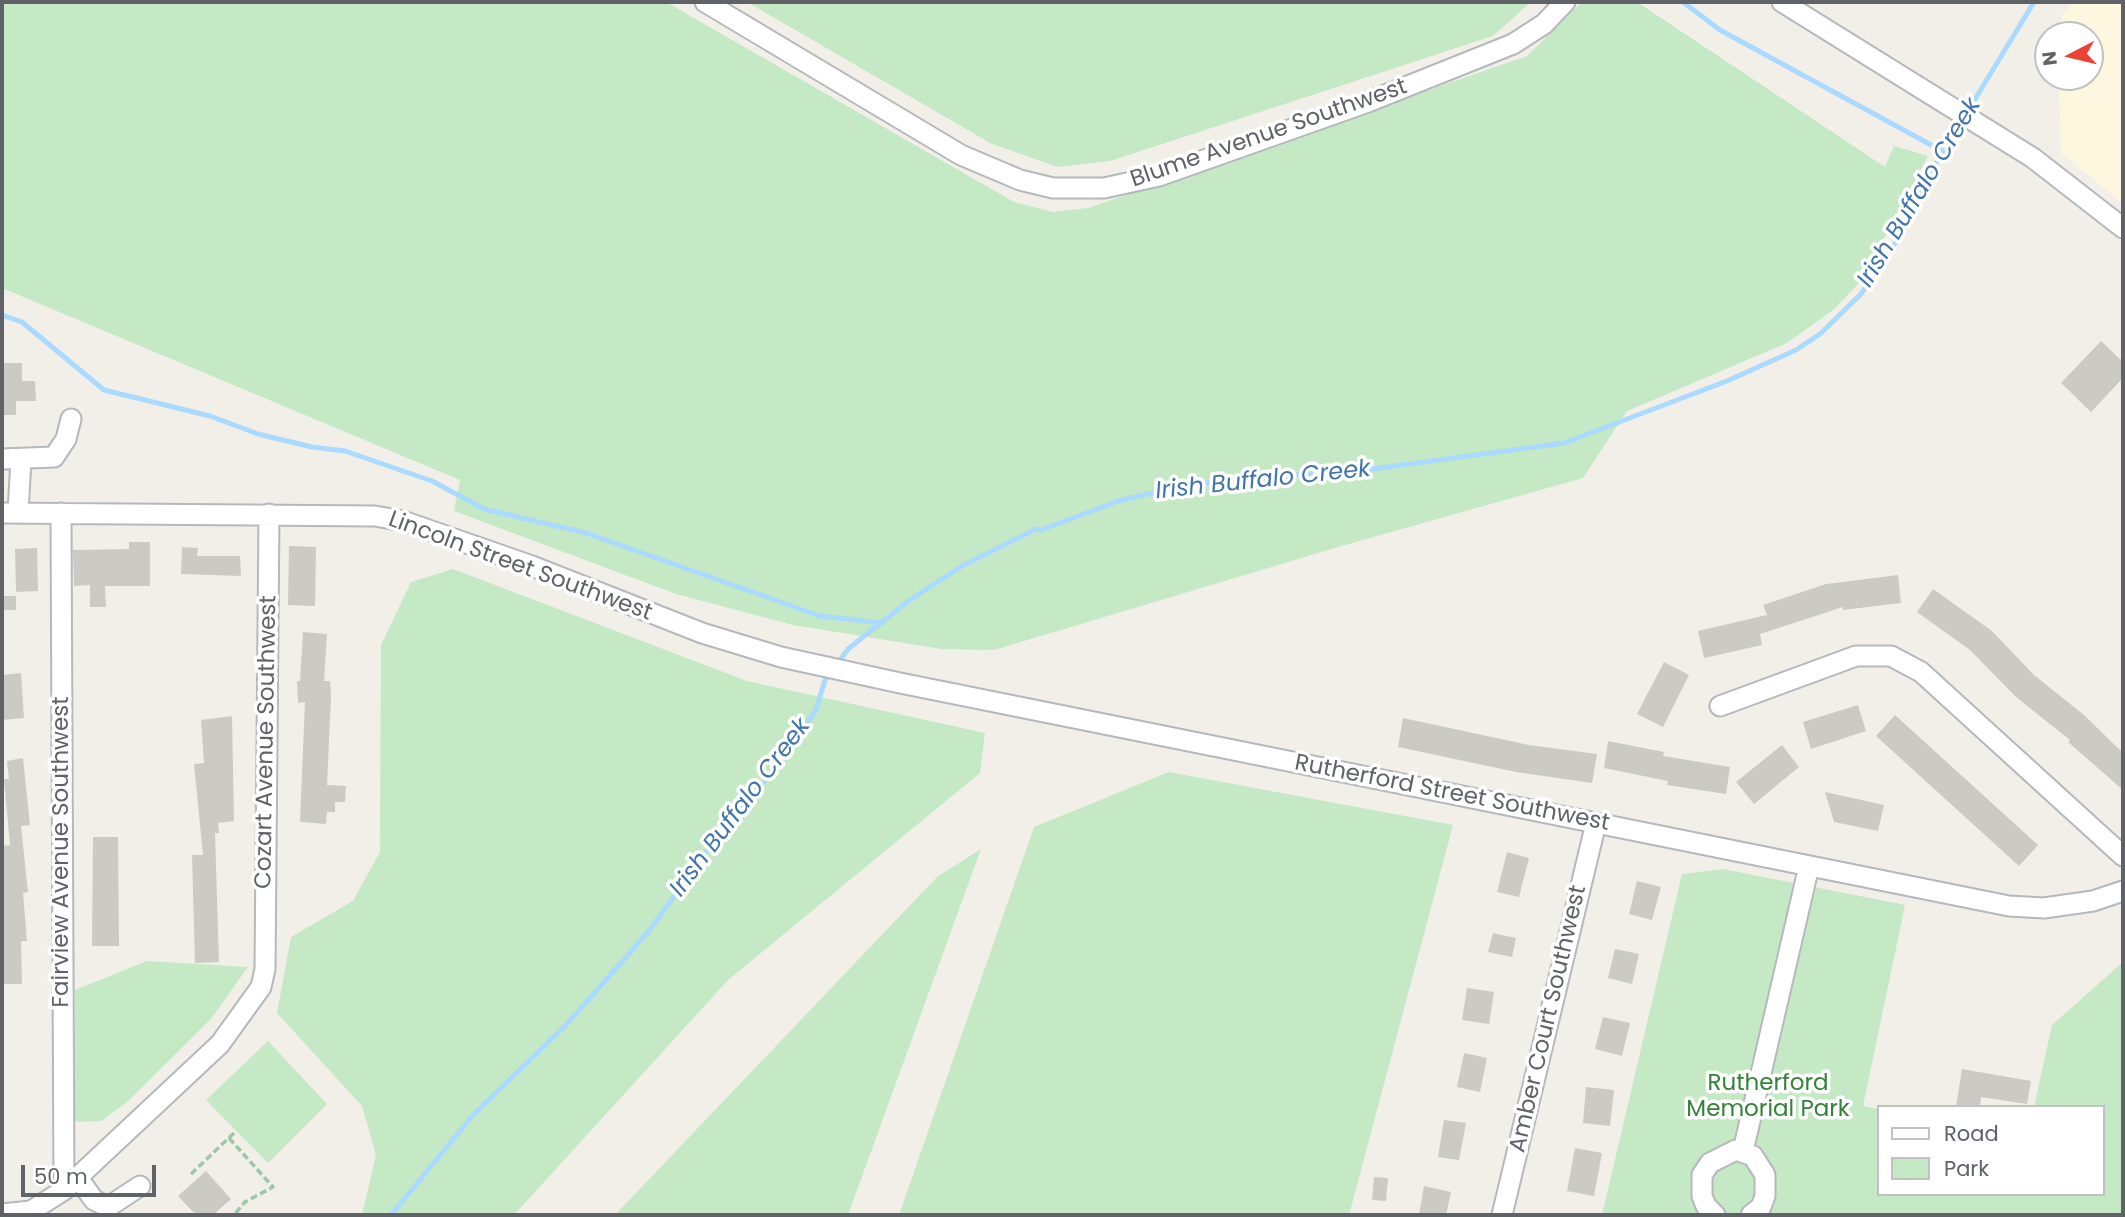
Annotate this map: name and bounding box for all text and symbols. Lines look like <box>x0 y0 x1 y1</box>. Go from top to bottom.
north arrow <box>2034 21 2104 91</box>
text: N <box>2035 50 2064 67</box>
street label: Blume Avenue Southwest <box>1127 74 1411 194</box>
water label: Irish Buffalo Creek <box>1852 93 1988 293</box>
water label: Irish Buffalo Creek <box>1154 455 1372 507</box>
street label: Lincoln Street Southwest <box>384 506 656 628</box>
street label: Cozart Avenue Southwest <box>251 595 283 889</box>
street label: Fairview Avenue Southwest <box>48 696 76 1008</box>
water label: Irish Buffalo Creek <box>665 713 817 903</box>
street label: Rutherford Street Southwest <box>1292 750 1612 838</box>
street label: Amber Court Southwest <box>1505 883 1593 1155</box>
park label: Rutherford Memorial Park <box>1686 1070 1850 1124</box>
legend <box>1876 1105 2104 1196</box>
text: Road <box>1944 1119 1999 1148</box>
scale bar <box>24 1150 159 1194</box>
text: Park <box>1944 1154 1989 1183</box>
text: 50 m <box>34 1162 88 1191</box>

